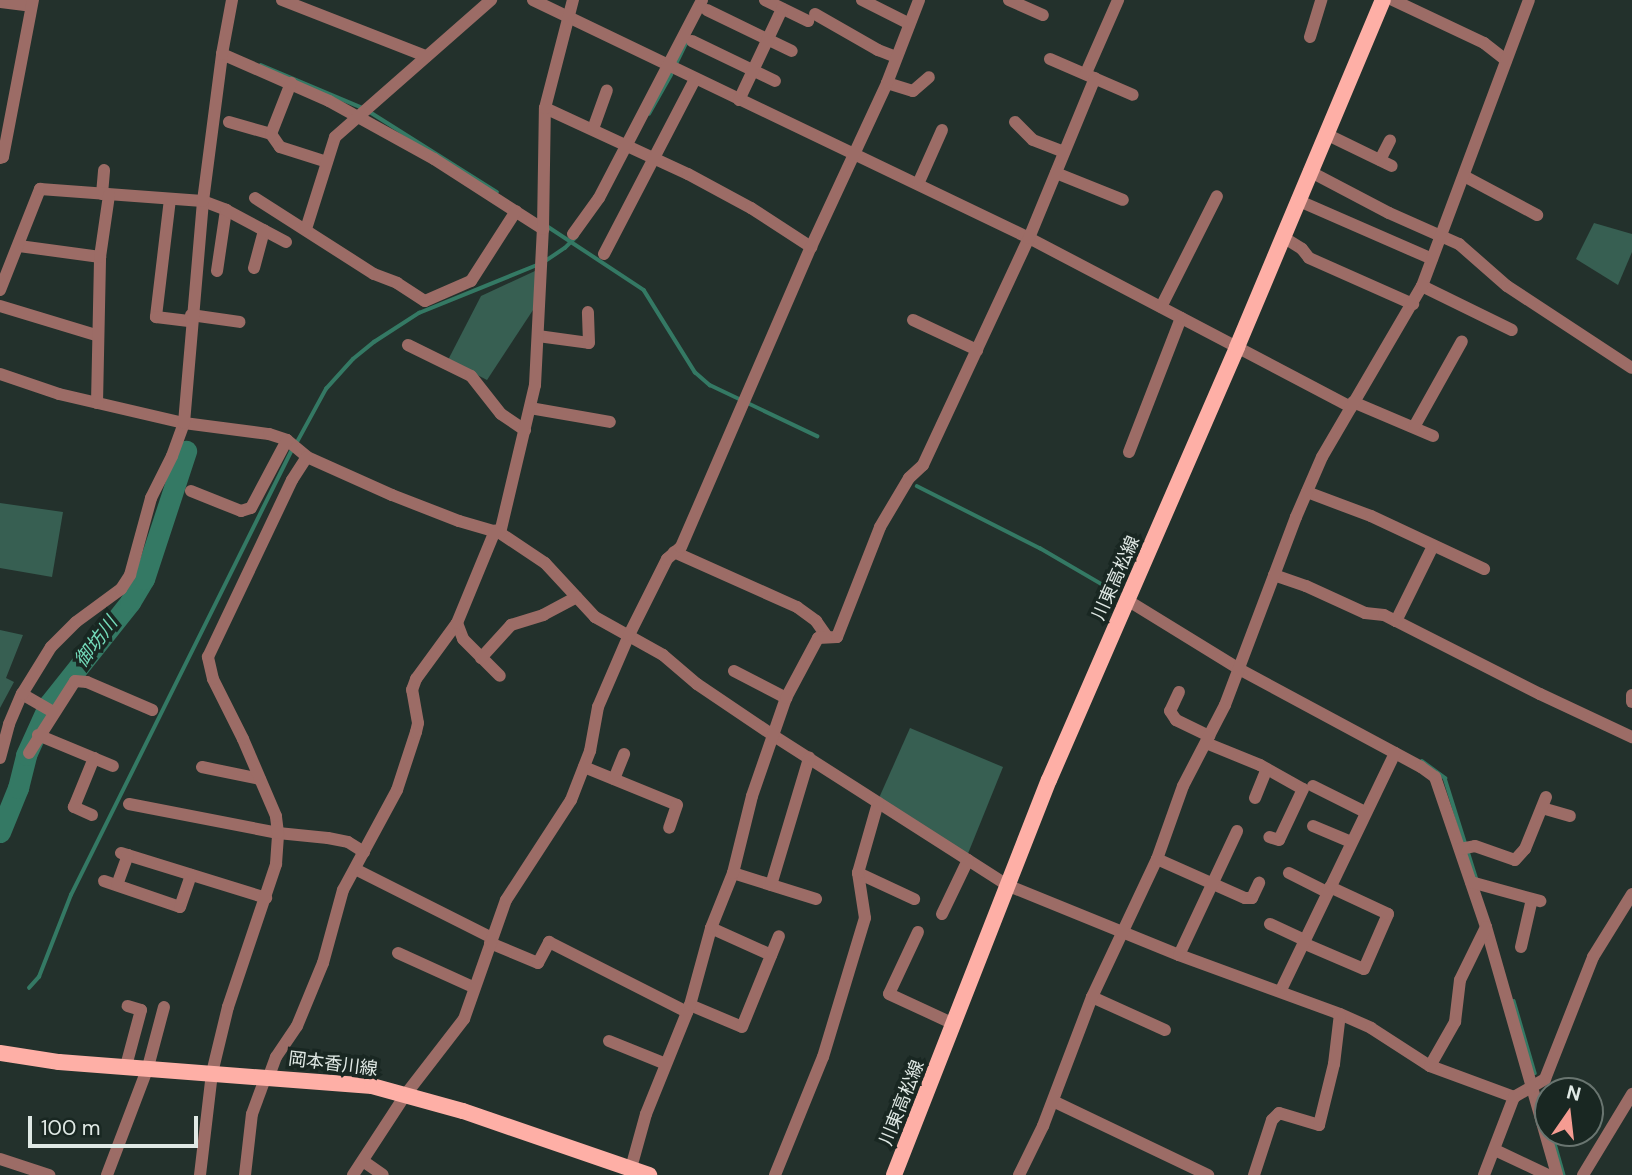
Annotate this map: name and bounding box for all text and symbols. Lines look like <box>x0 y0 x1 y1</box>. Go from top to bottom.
street label: 川東高松線 <box>1088 532 1144 624</box>
water label: 御坊川 <box>70 612 122 672</box>
street label: 岡本香川線 <box>287 1048 379 1080</box>
street label: 川東高松線 <box>875 1057 929 1149</box>
north arrow <box>1534 1077 1604 1147</box>
text: N <box>1564 1079 1583 1107</box>
scale bar <box>32 1102 201 1146</box>
text: 100 m <box>41 1114 101 1142</box>

